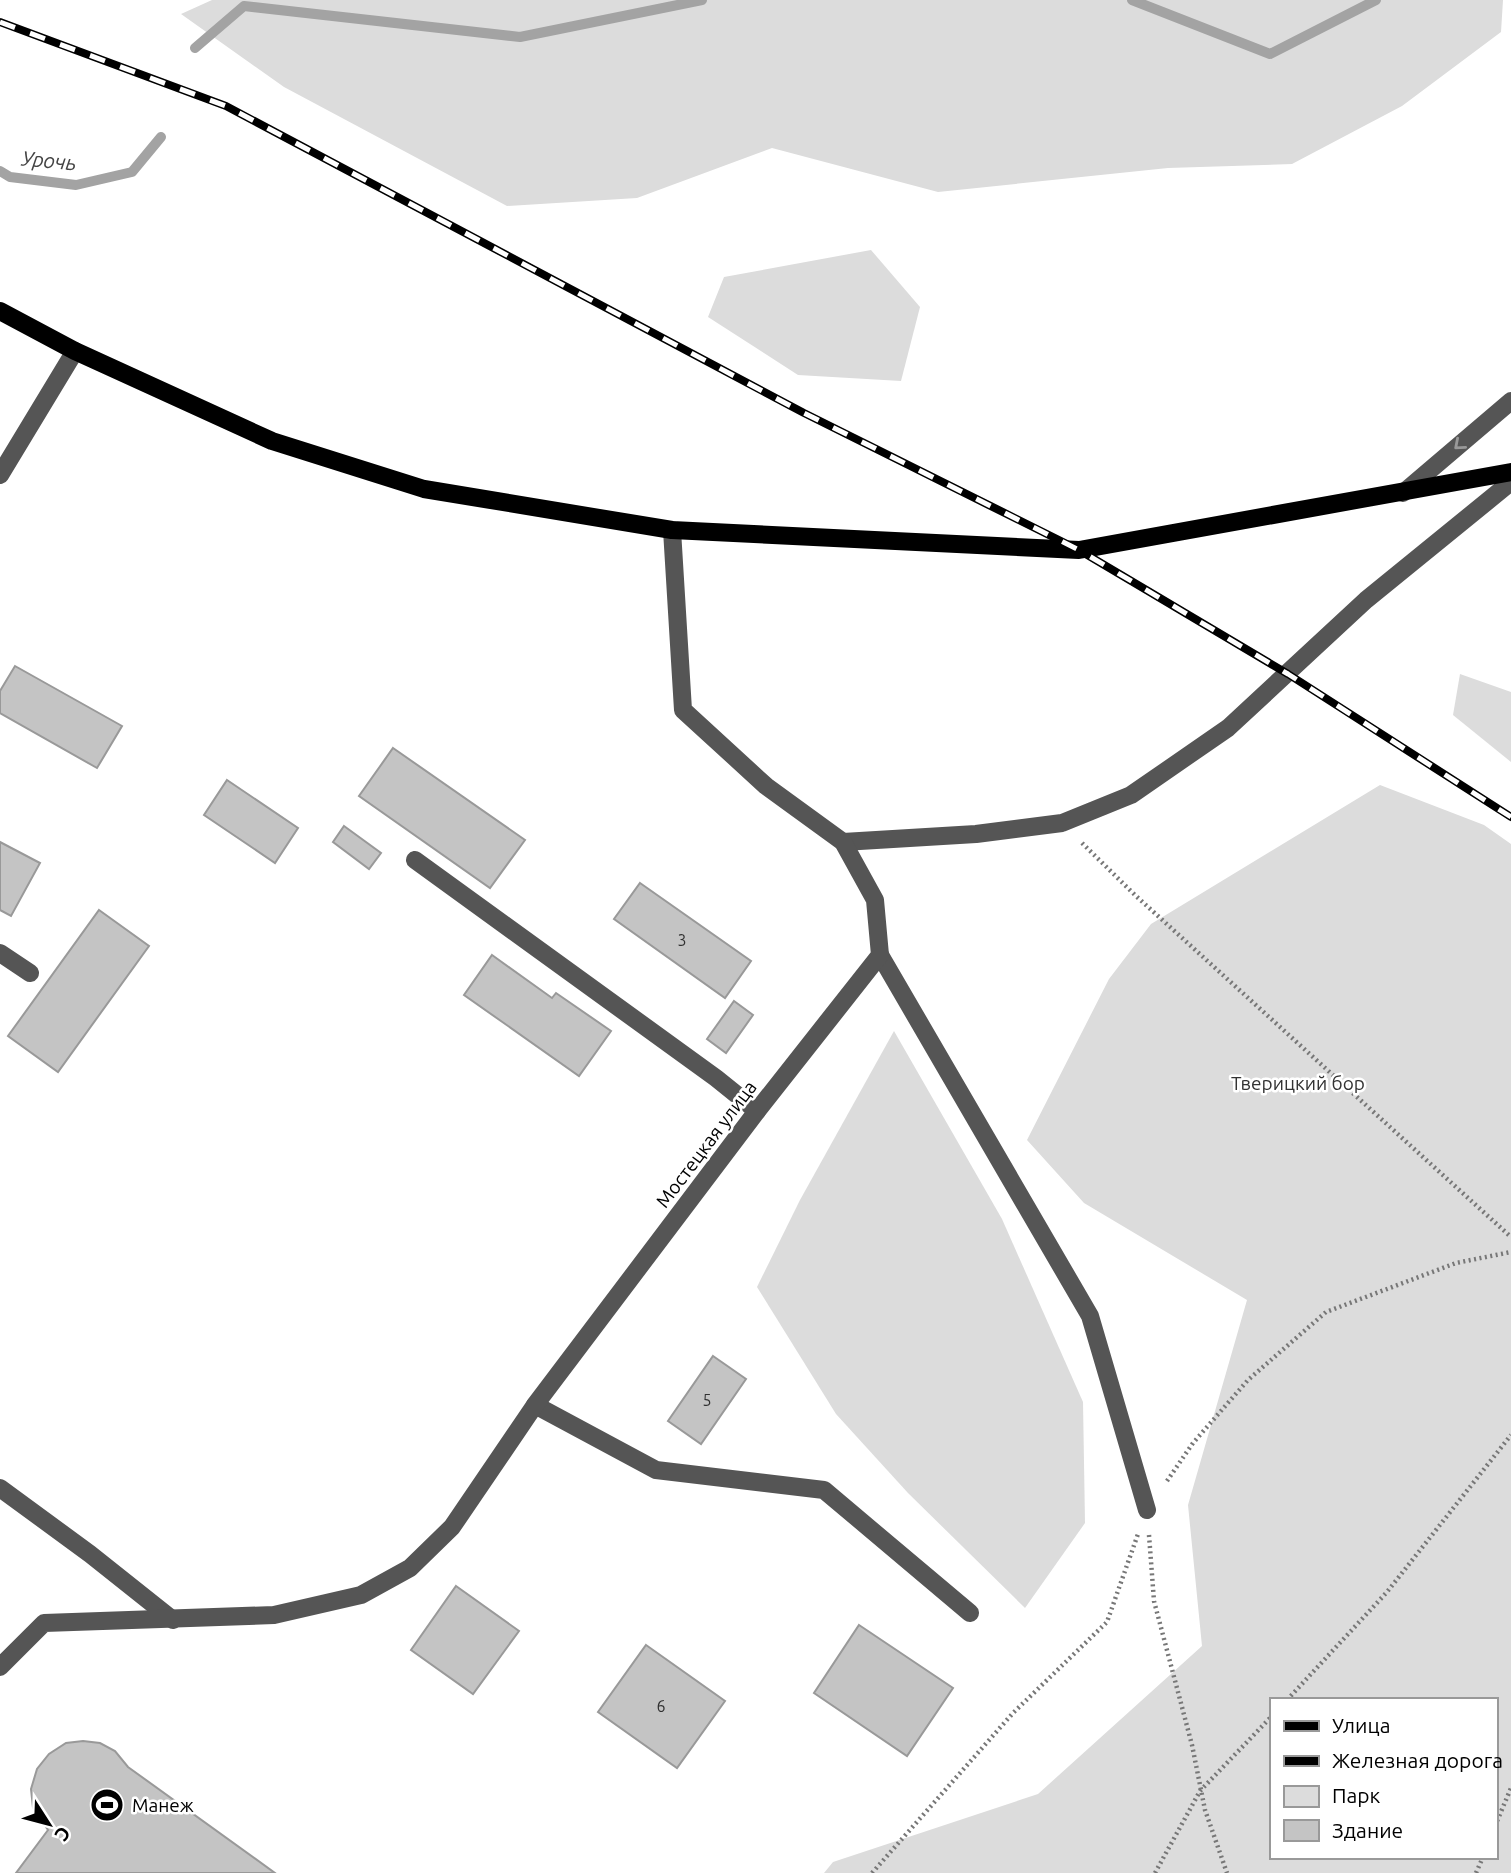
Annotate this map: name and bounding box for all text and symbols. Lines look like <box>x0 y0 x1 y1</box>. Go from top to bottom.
water label: Урочь <box>20 146 78 174</box>
one-way arrow <box>1454 437 1467 449</box>
house number: 3 <box>677 931 687 949</box>
park label: Тверицкий бор <box>1231 1072 1365 1094</box>
street label: Мостецкая улица <box>651 1076 761 1212</box>
house number: 5 <box>702 1391 712 1409</box>
house number: 6 <box>656 1697 666 1715</box>
legend <box>1270 1698 1497 1859</box>
text: Улица <box>1332 1713 1390 1737</box>
text: Железная дорога <box>1332 1748 1503 1772</box>
text: Парк <box>1332 1783 1381 1807</box>
sports icon: Манеж <box>88 1786 126 1824</box>
north arrow <box>14 1789 84 1859</box>
place label: Манеж <box>132 1794 194 1816</box>
text: Здание <box>1332 1818 1403 1842</box>
text: С <box>50 1823 75 1845</box>

